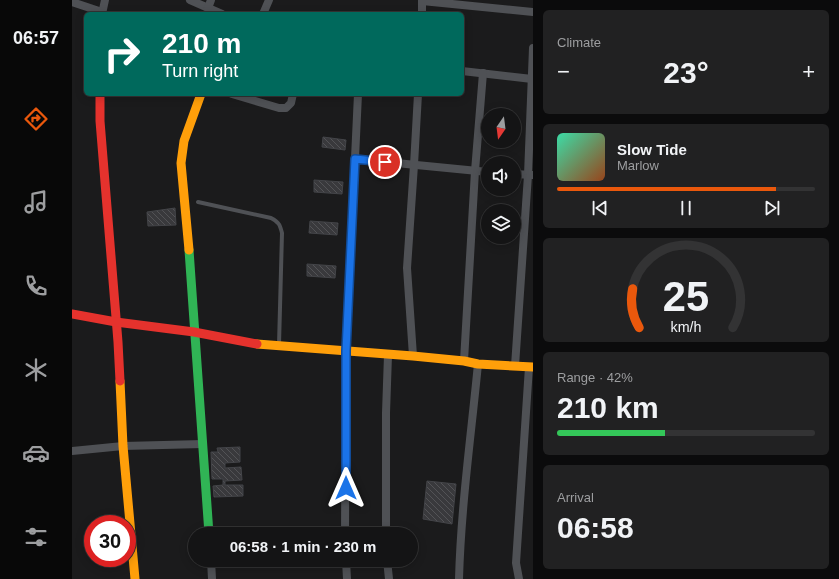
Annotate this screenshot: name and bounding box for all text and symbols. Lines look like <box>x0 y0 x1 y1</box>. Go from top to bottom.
text: 06:57 <box>13 28 59 48</box>
icon: right <box>96 28 148 80</box>
text: 210 m <box>162 28 241 59</box>
text: Climate <box>557 35 601 50</box>
text: 23° <box>663 56 709 89</box>
text: − <box>557 59 570 84</box>
text: + <box>802 59 815 84</box>
text: Turn right <box>162 61 238 81</box>
icon: directions <box>22 105 50 133</box>
north arrow <box>481 108 521 148</box>
map controls <box>481 108 521 244</box>
text: Slow Tide <box>617 141 687 158</box>
pin <box>368 145 402 179</box>
icon: arrive <box>374 151 396 173</box>
button: sound <box>481 156 521 196</box>
text: Marlow <box>617 158 659 173</box>
icon: music <box>22 188 50 216</box>
icon: previous <box>589 197 611 219</box>
icon: pause <box>675 197 697 219</box>
icon: next <box>761 197 783 219</box>
button: layers <box>481 204 521 244</box>
icon: phone <box>22 272 50 300</box>
text: 25 <box>663 272 709 319</box>
text: km/h <box>671 318 702 334</box>
icon: climate <box>22 356 50 384</box>
text: Range · 42% <box>557 370 633 385</box>
text: 210 km <box>557 391 659 424</box>
icon: car <box>22 439 50 467</box>
position arrow <box>325 467 367 509</box>
text: Arrival <box>557 490 594 505</box>
text: 06:58 <box>557 511 634 544</box>
speed limit sign: 30 <box>84 515 136 567</box>
icon: filters <box>22 523 50 551</box>
text: 06:58 · 1 min · 230 m <box>230 538 376 555</box>

